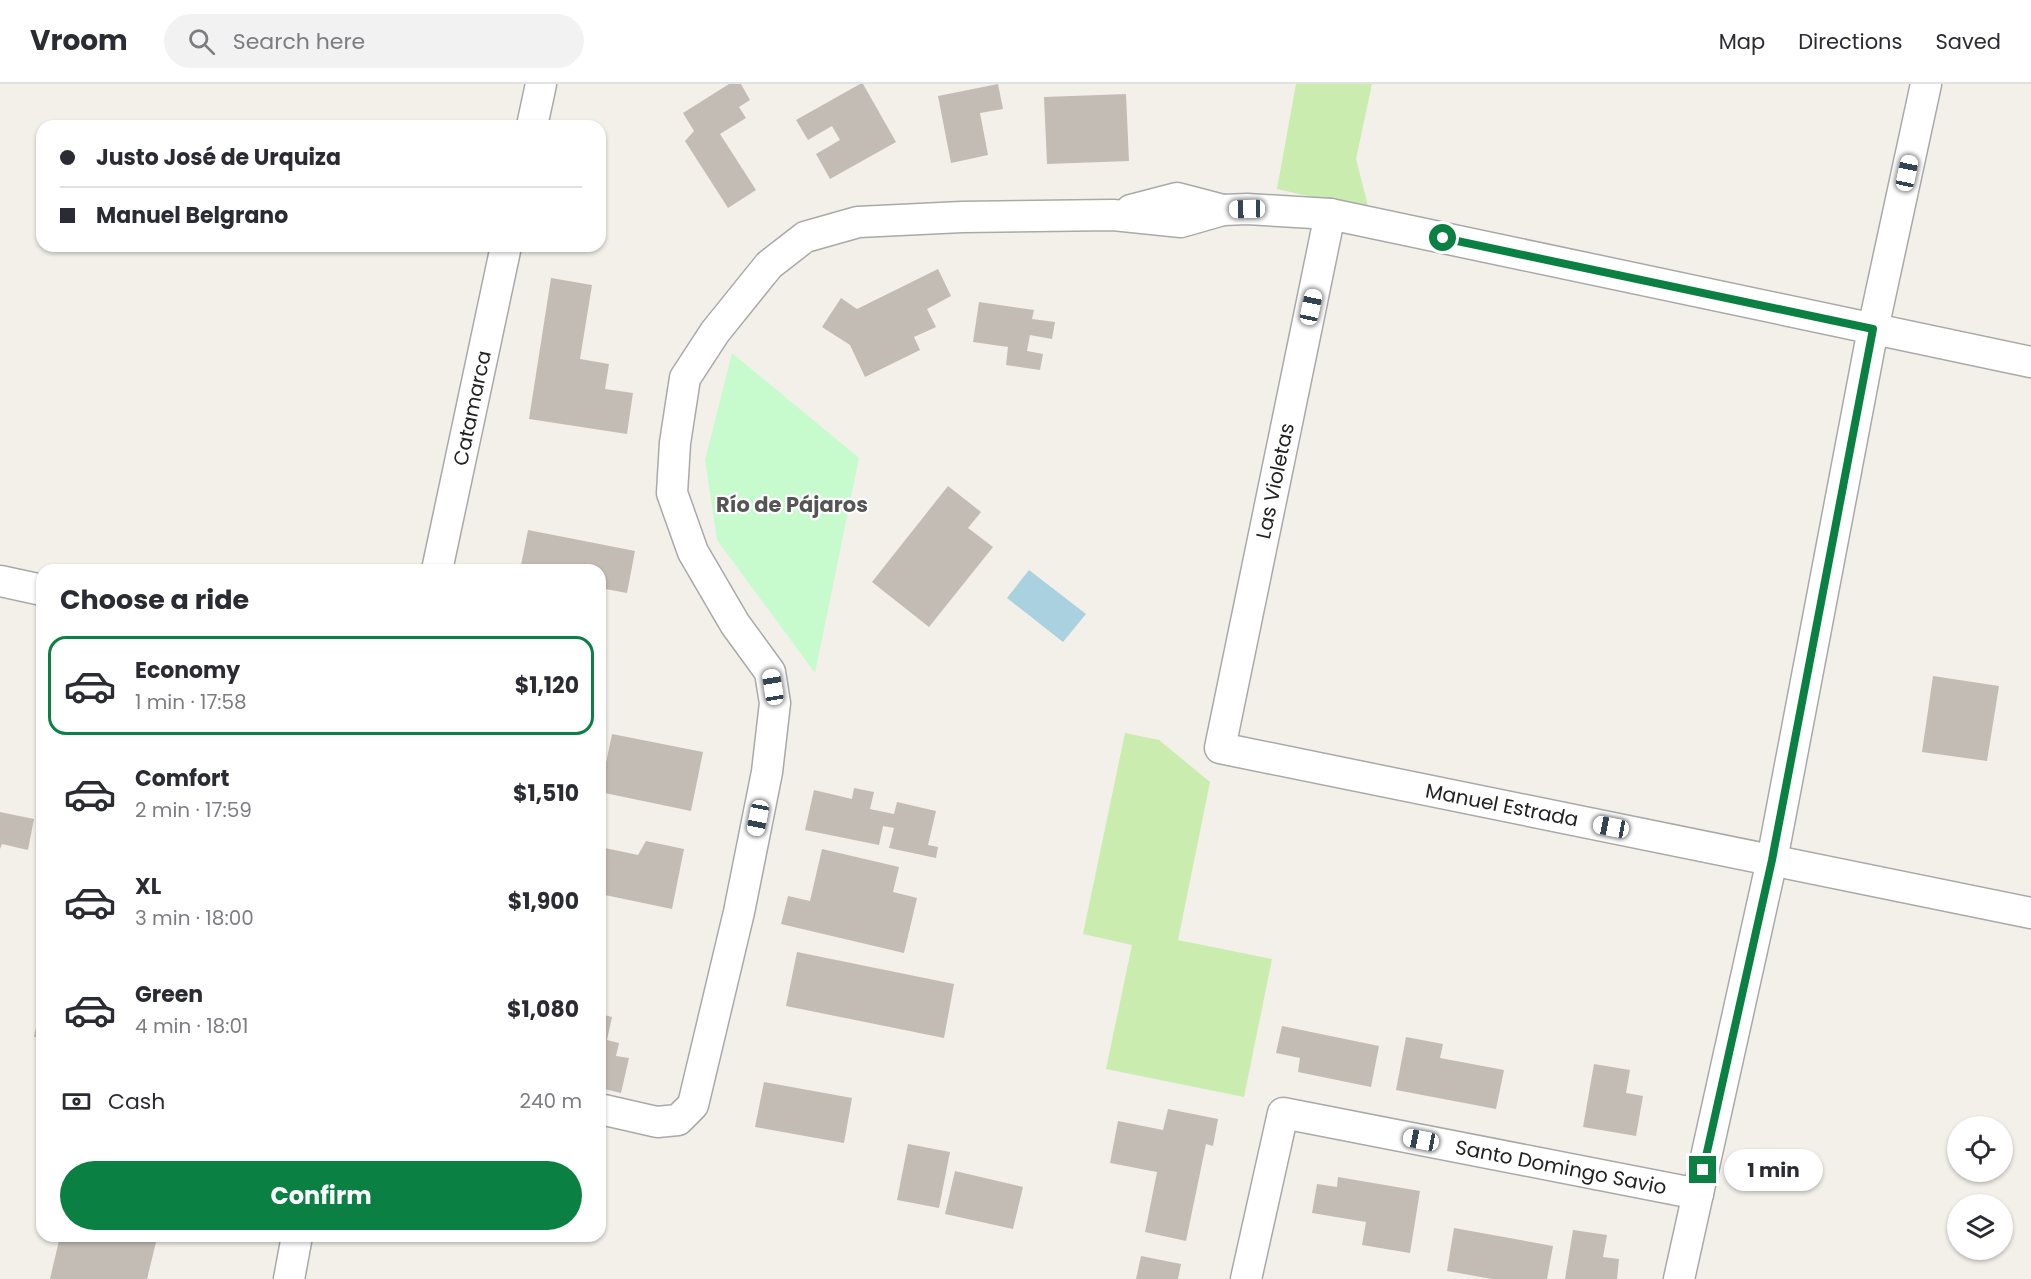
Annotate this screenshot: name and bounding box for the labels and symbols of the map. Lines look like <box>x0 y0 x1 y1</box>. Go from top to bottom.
car <box>1894 154 1920 192</box>
car <box>1229 200 1265 218</box>
route start <box>1429 224 1456 251</box>
car <box>1298 288 1324 326</box>
street label: Catamarca <box>446 348 498 468</box>
street label: Las Violetas <box>1249 421 1301 541</box>
district label: Río de Pájaros <box>716 490 868 519</box>
car <box>761 668 785 706</box>
street label: Manuel Estrada <box>1423 776 1581 834</box>
car <box>746 799 770 837</box>
car <box>1592 815 1630 839</box>
car <box>1402 1128 1440 1152</box>
street label: Santo Domingo Savio <box>1453 1133 1669 1201</box>
callout: 1 min <box>1724 1149 1823 1191</box>
route end <box>1689 1156 1716 1183</box>

